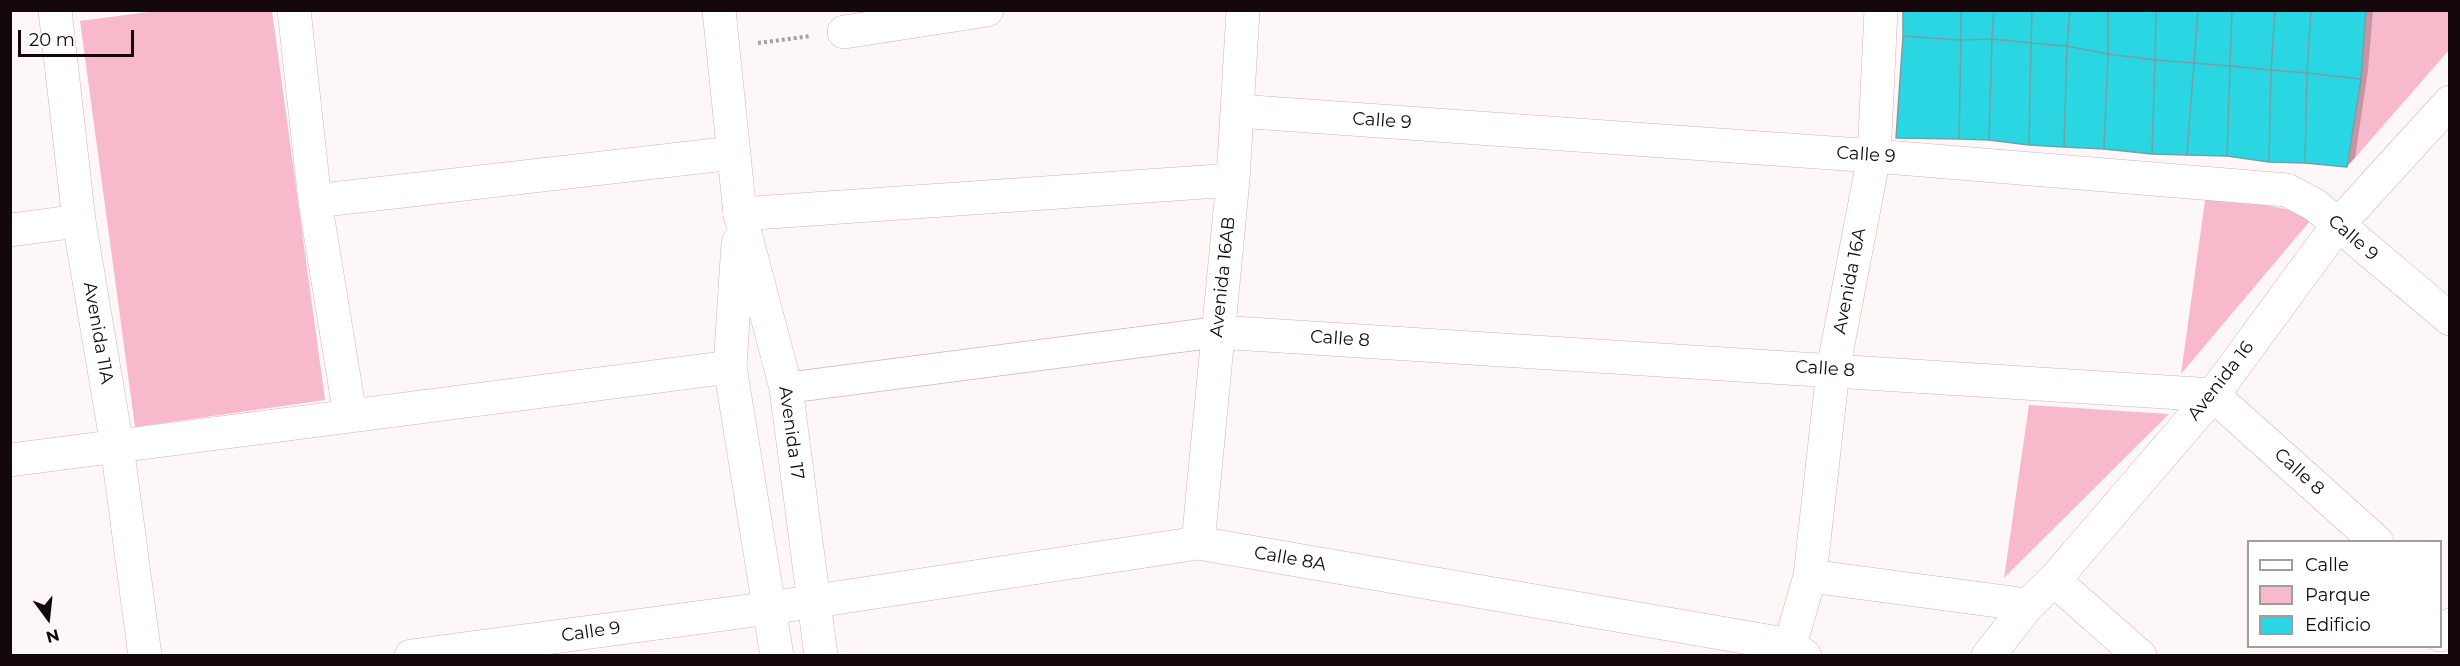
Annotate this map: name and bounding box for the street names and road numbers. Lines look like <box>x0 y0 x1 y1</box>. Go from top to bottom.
street label: Calle 9 <box>1352 108 1412 134</box>
street label: Calle 9 <box>1836 142 1896 168</box>
street label: Calle 9 <box>2323 210 2383 266</box>
street label: Avenida 16AB <box>1206 215 1240 339</box>
street label: Avenida 16A <box>1829 226 1871 336</box>
street label: Avenida 11A <box>78 280 118 386</box>
street label: Calle 8 <box>1309 326 1371 352</box>
street label: Avenida 16 <box>2183 337 2259 425</box>
street label: Calle 8 <box>1794 356 1856 382</box>
street label: Avenida 17 <box>774 385 808 481</box>
street label: Calle 8 <box>2269 444 2329 500</box>
street label: Calle 8A <box>1252 542 1328 576</box>
street label: Calle 9 <box>560 617 622 647</box>

